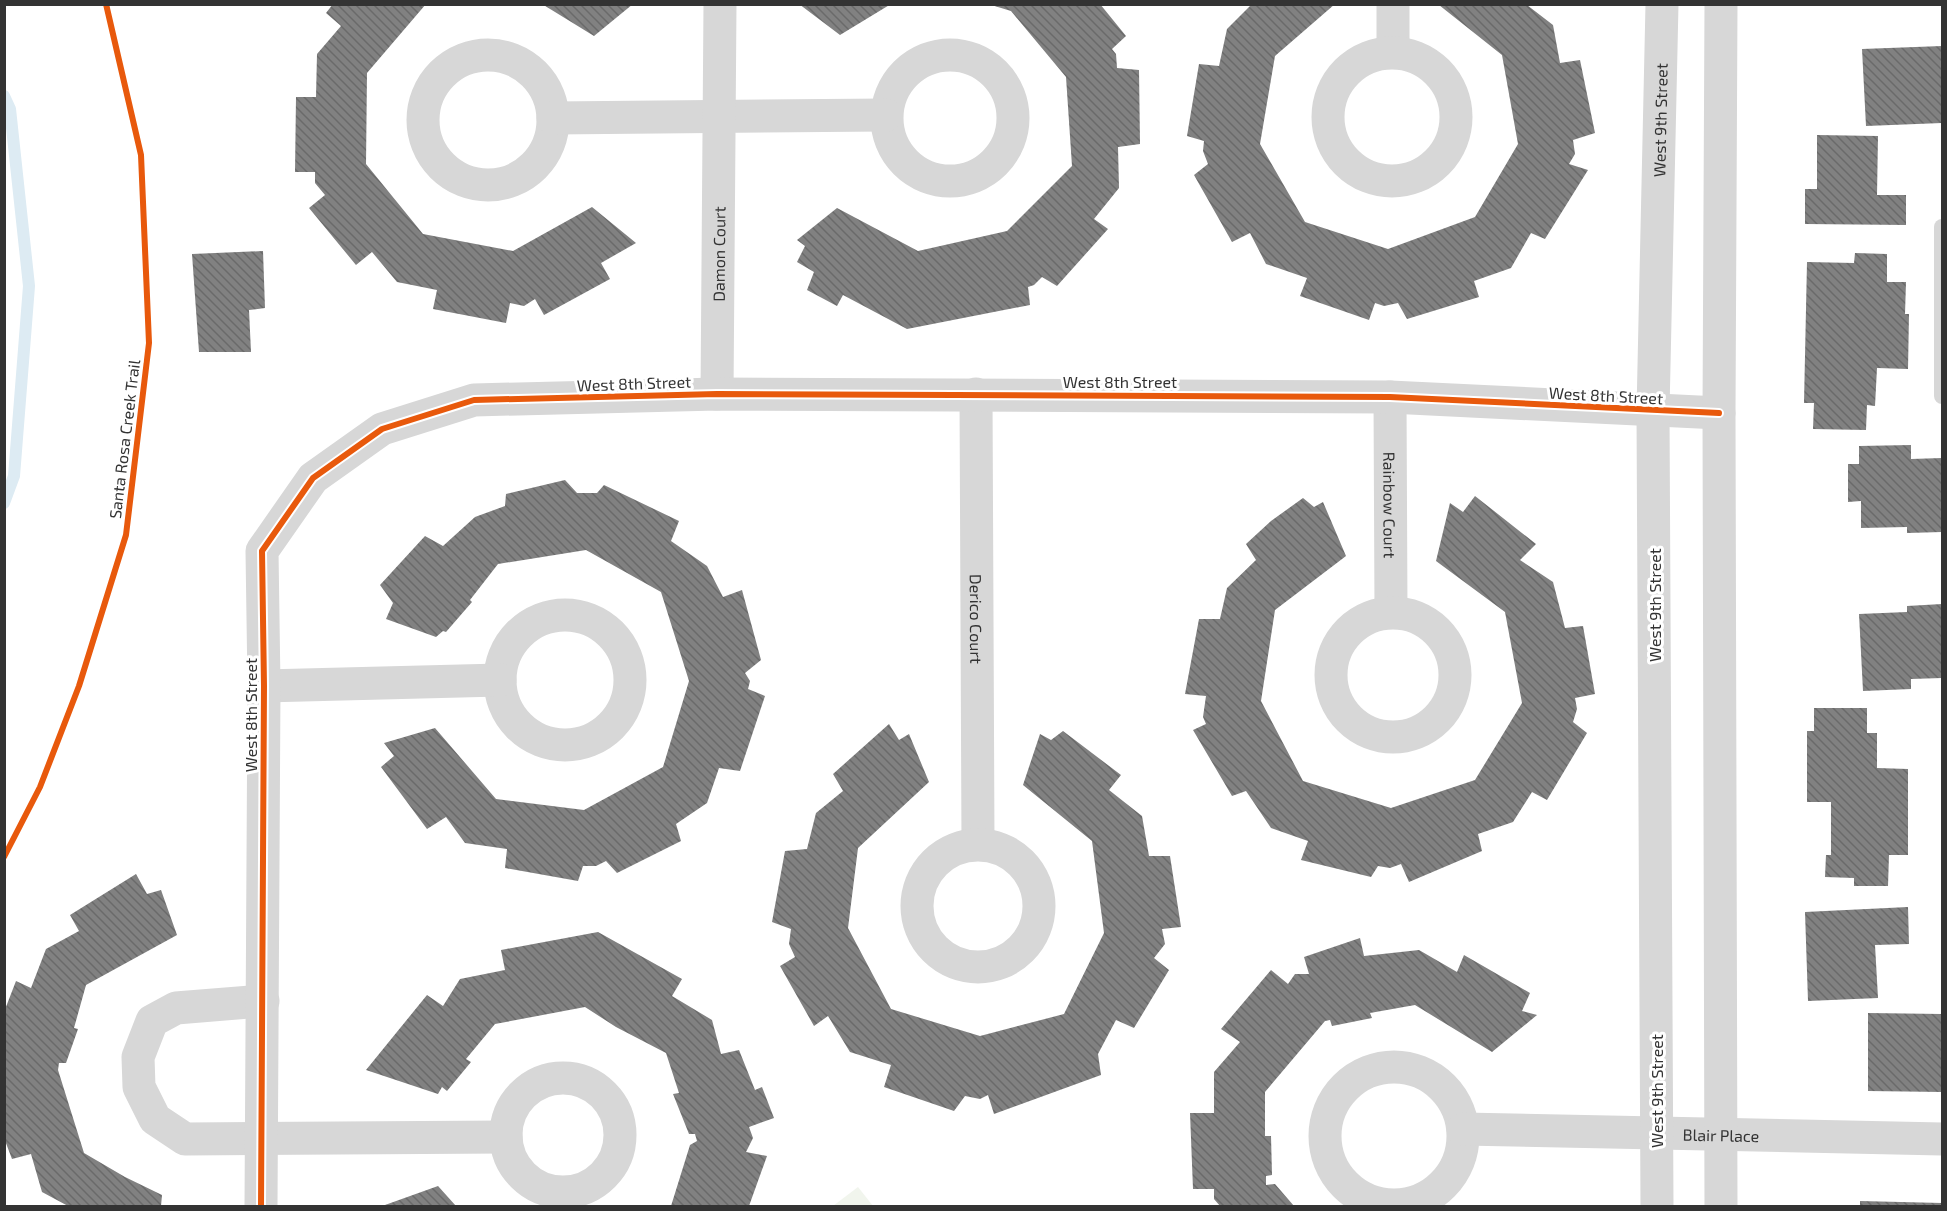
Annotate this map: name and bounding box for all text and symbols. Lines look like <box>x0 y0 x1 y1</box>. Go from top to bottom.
street label: West 9th Street <box>1649 63 1670 177</box>
street label: Damon Court <box>708 206 728 302</box>
street label: Santa Rosa Creek Trail <box>105 358 143 520</box>
street label: West 8th Street <box>577 372 691 394</box>
street label: West 8th Street <box>1063 372 1177 391</box>
street label: West 8th Street <box>1548 383 1664 407</box>
street label: Rainbow Court <box>1381 452 1400 558</box>
street label: West 9th Street <box>1645 548 1664 662</box>
street label: Derico Court <box>967 574 987 664</box>
street label: West 8th Street <box>241 658 260 772</box>
street label: West 9th Street <box>1647 1034 1666 1148</box>
street label: Blair Place <box>1683 1124 1759 1145</box>

